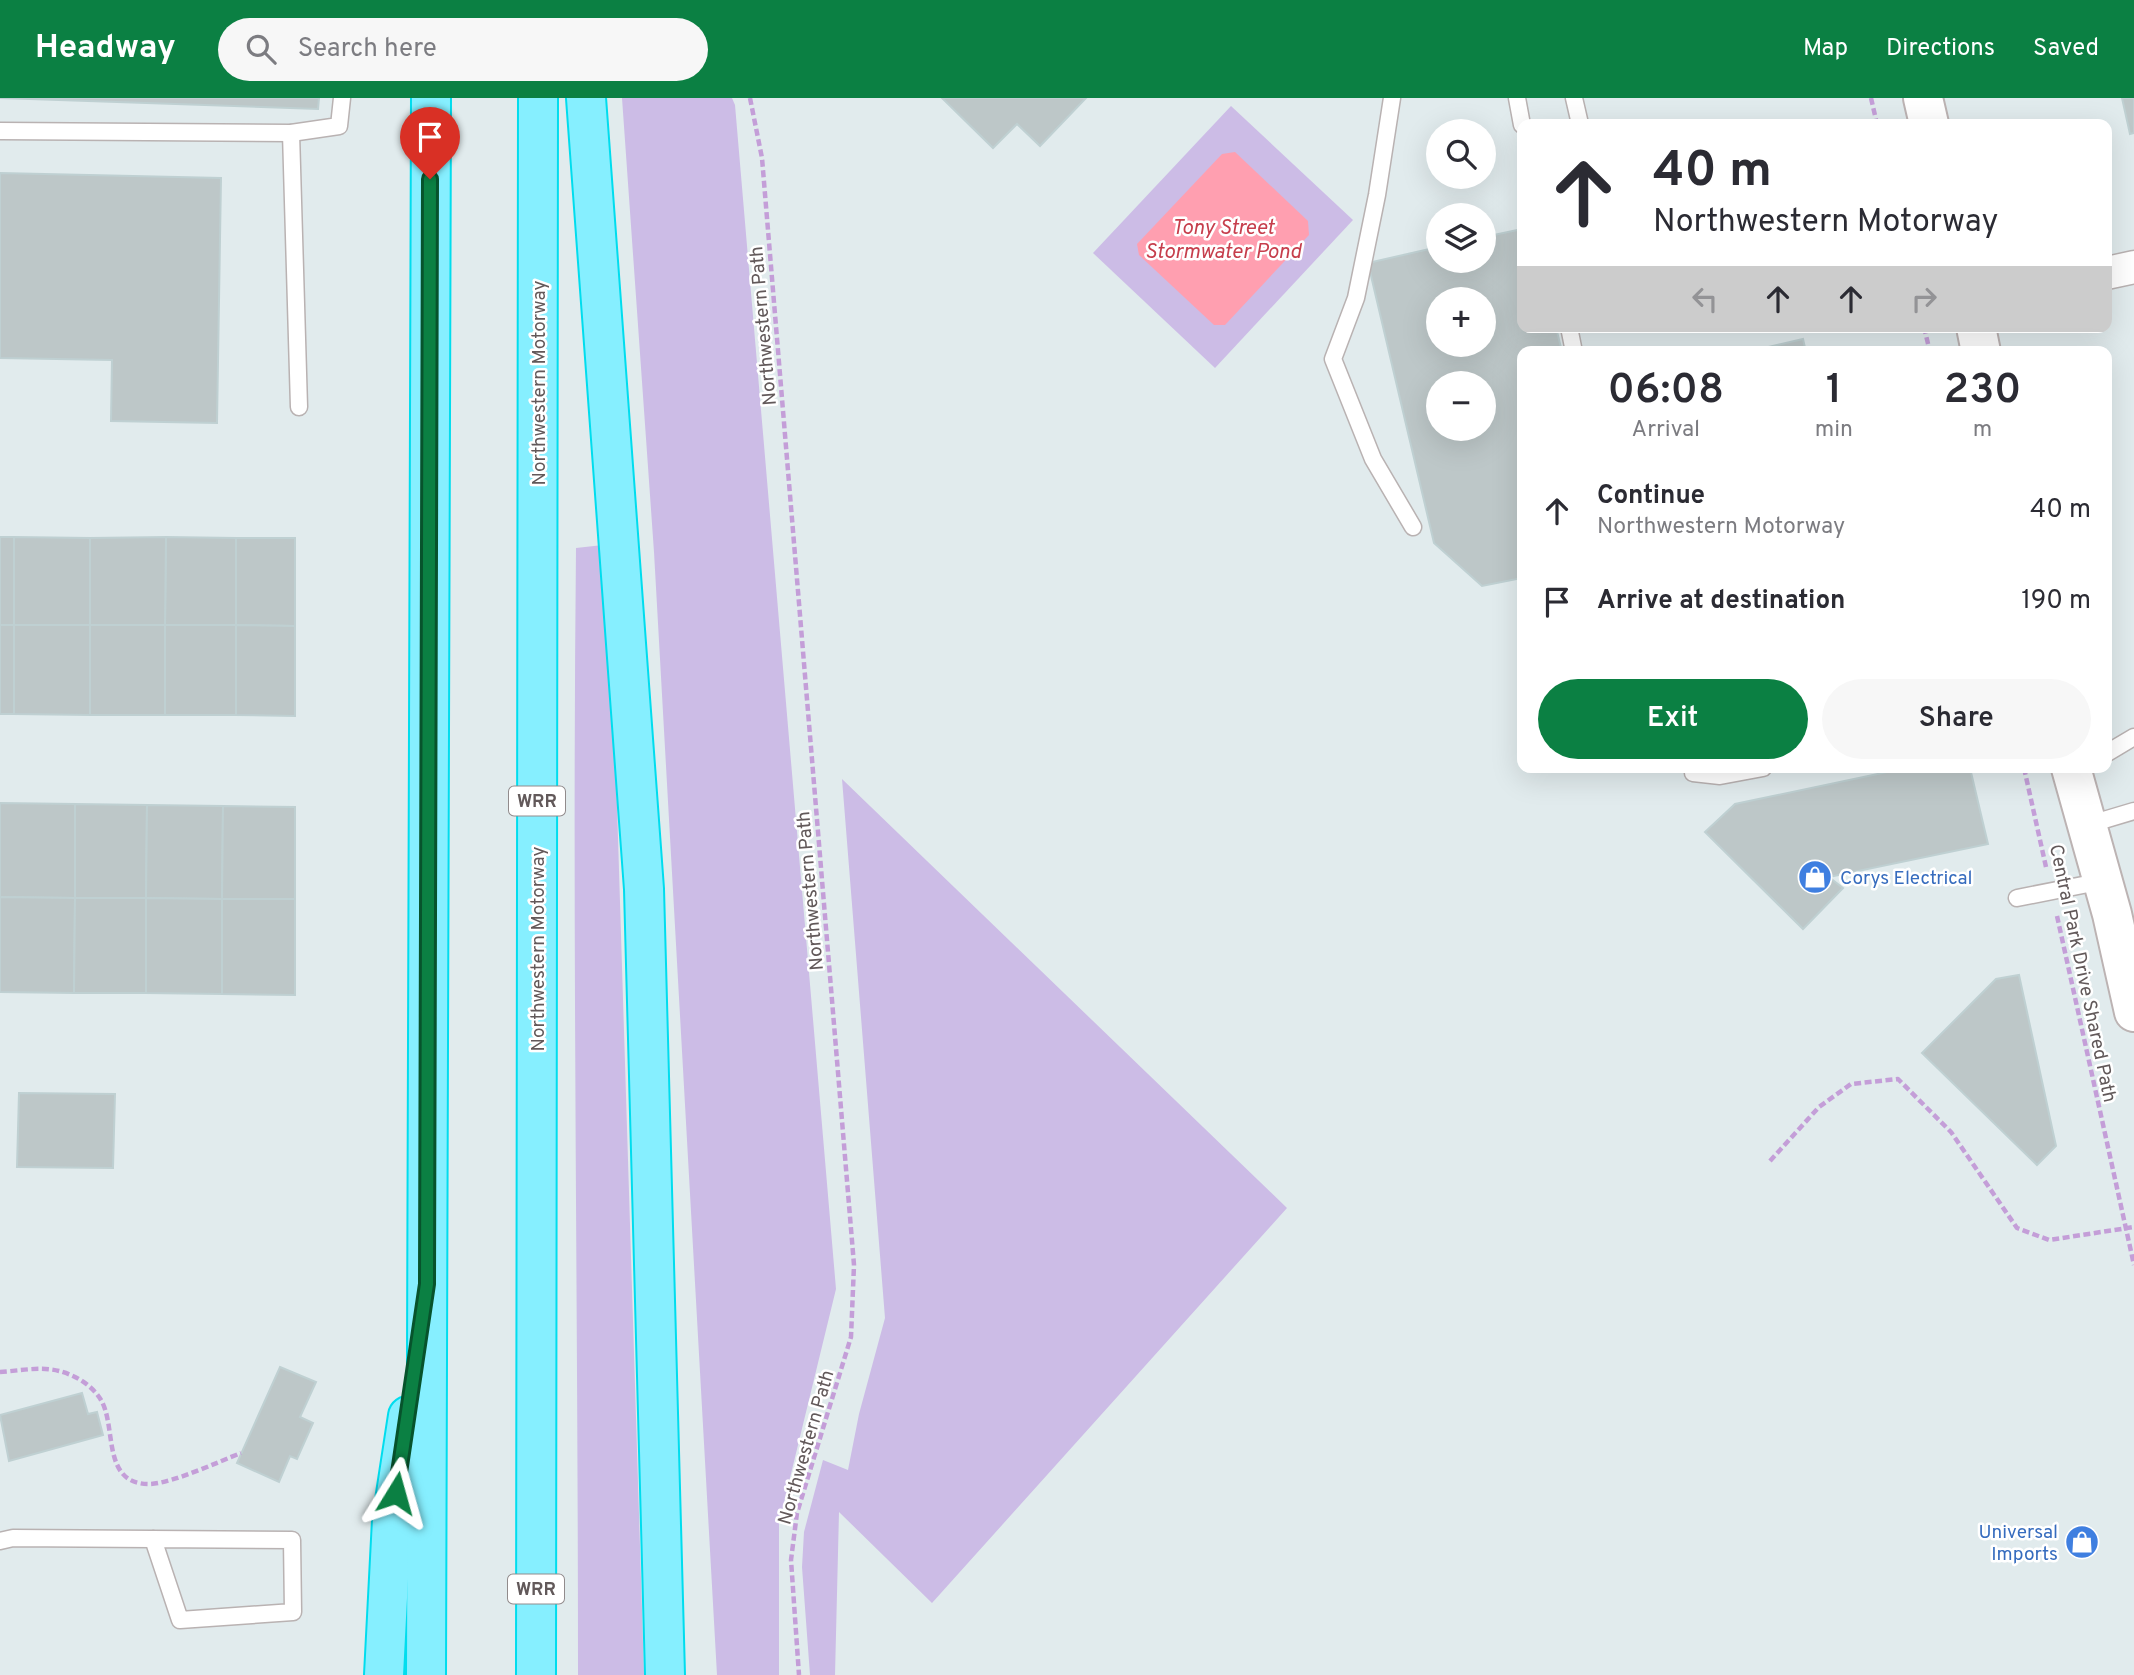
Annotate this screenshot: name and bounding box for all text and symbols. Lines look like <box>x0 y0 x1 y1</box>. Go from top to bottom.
search box <box>218 18 708 81</box>
text: Headway <box>35 28 176 70</box>
icon: search <box>242 30 280 68</box>
text: Search here <box>298 33 437 66</box>
text: Map <box>1803 34 1848 64</box>
text: Directions <box>1886 34 1995 64</box>
text: Saved <box>2033 34 2099 64</box>
pin <box>400 107 460 179</box>
icon: arrive <box>411 118 449 156</box>
map controls <box>1426 119 1496 441</box>
button: search <box>1426 119 1496 189</box>
text: 40 m <box>1653 142 1772 204</box>
icon: ahead <box>1538 147 1629 238</box>
button: layers <box>1426 203 1496 273</box>
text: Northwestern Motorway <box>1653 203 1998 243</box>
water label: Tony Street Stormwater Pond <box>1145 215 1303 266</box>
street label: Northwestern Path <box>745 245 783 406</box>
street label: Northwestern Motorway <box>528 280 552 486</box>
icon: left <box>1686 280 1724 318</box>
icon: ahead <box>1759 280 1797 318</box>
icon: ahead <box>1832 280 1870 318</box>
icon: right <box>1905 280 1943 318</box>
button: + <box>1426 287 1496 357</box>
text: 06:08 <box>1608 365 1724 418</box>
text: 1 <box>1826 365 1842 418</box>
text: 230 <box>1944 365 2021 418</box>
button: − <box>1426 371 1496 441</box>
text: Arrival <box>1632 416 1700 445</box>
text: min <box>1815 416 1853 445</box>
text: m <box>1973 416 1992 445</box>
text: Continue <box>1597 480 1705 513</box>
icon: ahead <box>1538 492 1576 530</box>
text: 40 m <box>2030 494 2091 527</box>
text: Northwestern Motorway <box>1597 513 1845 542</box>
icon: arrive <box>1538 583 1576 621</box>
text: Arrive at destination <box>1597 585 1845 618</box>
text: 190 m <box>2021 585 2091 618</box>
button: Exit <box>1538 679 1808 759</box>
button: Share <box>1822 679 2091 759</box>
road number: WRR <box>509 786 565 816</box>
street label: Northwestern Path <box>792 810 830 971</box>
street label: Central Park Drive Shared Path <box>2043 842 2121 1105</box>
street label: Northwestern Motorway <box>527 846 551 1052</box>
shop icon: Corys Electrical <box>1796 858 1834 896</box>
place label: Corys Electrical <box>1840 867 1973 891</box>
street label: Northwestern Path <box>773 1367 840 1528</box>
position arrow <box>359 1456 433 1530</box>
place label: Universal Imports <box>1978 1521 2058 1567</box>
shop icon: Universal Imports <box>2063 1523 2101 1561</box>
road number: WRR <box>508 1574 564 1604</box>

